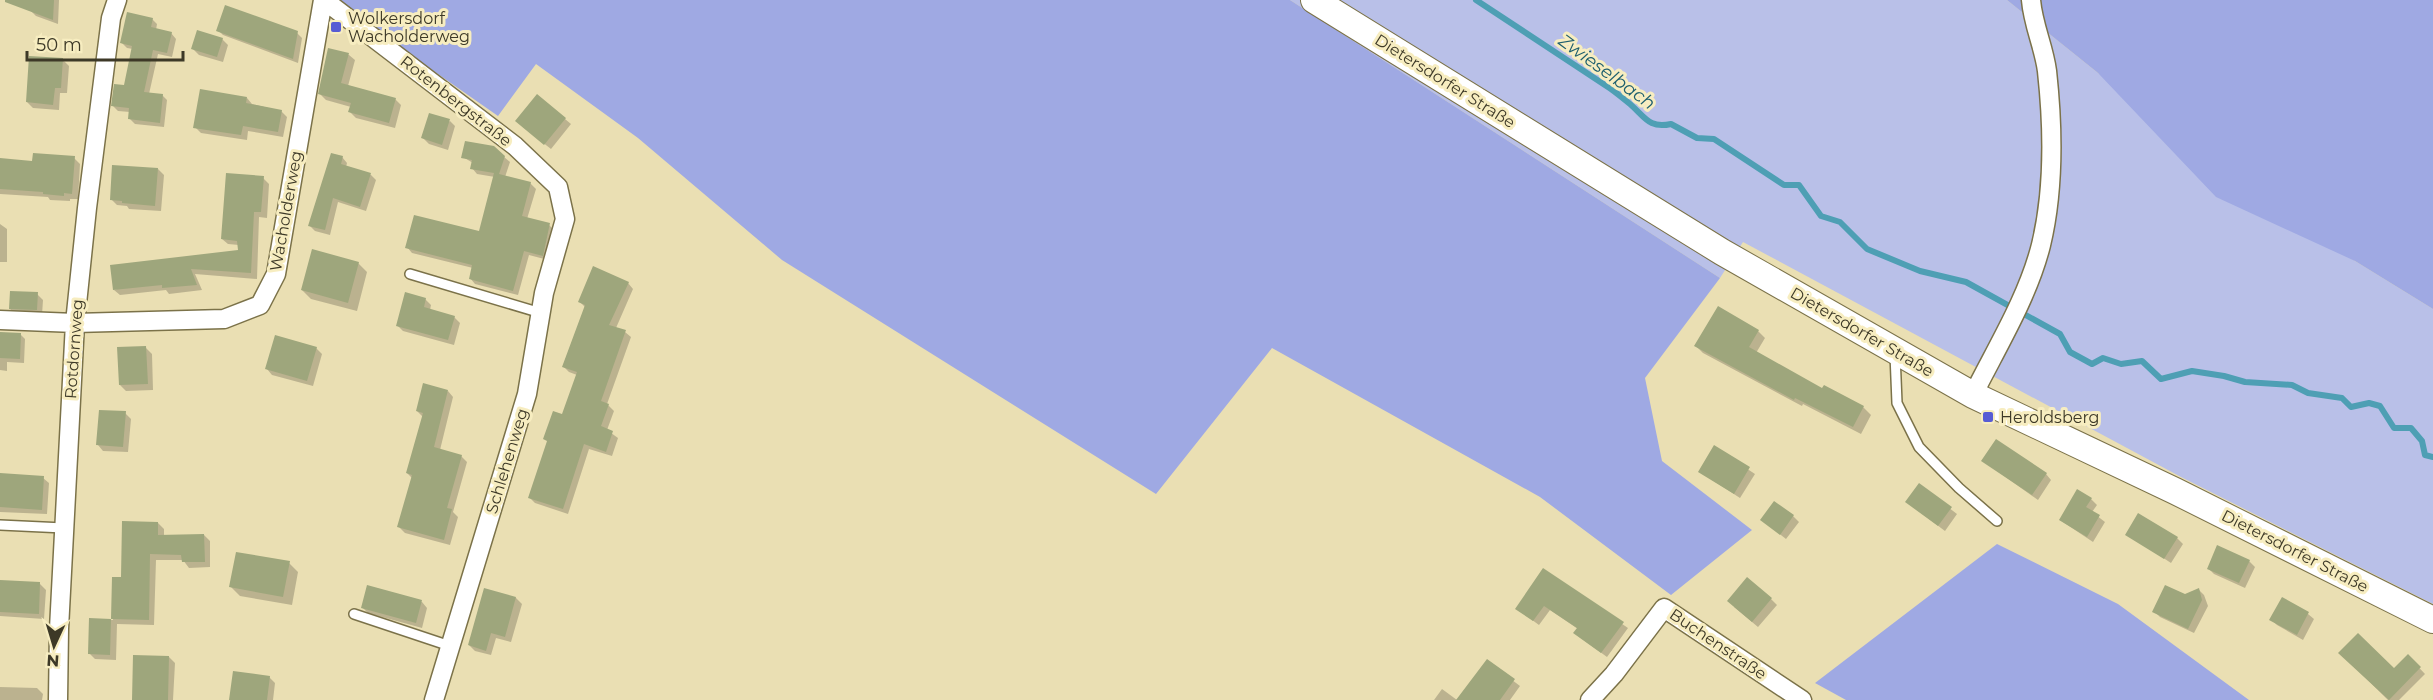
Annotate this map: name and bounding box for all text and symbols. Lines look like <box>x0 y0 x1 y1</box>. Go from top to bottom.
place label: Wolkersdorf Wacholderweg <box>348 9 470 46</box>
marker: Wolkersdorf Wacholderweg <box>329 20 343 34</box>
scale bar <box>27 24 183 62</box>
water label: Zwieselbach <box>1554 29 1660 114</box>
street label: Dietersdorfer Straße <box>1371 30 1519 132</box>
text: 50 m <box>36 34 82 56</box>
street label: Rotenbergstraße <box>397 52 515 150</box>
street label: Wacholderweg <box>266 149 306 273</box>
street label: Dietersdorfer Straße <box>1787 283 1937 381</box>
street label: Rotdornweg <box>61 298 87 400</box>
street label: Schlehenweg <box>482 406 532 516</box>
place label: Heroldsberg <box>2000 408 2100 427</box>
marker: Heroldsberg <box>1981 410 1995 424</box>
street label: Dietersdorfer Straße <box>2219 506 2371 596</box>
street label: Buchenstraße <box>1666 605 1770 683</box>
north arrow <box>24 616 84 676</box>
text: N <box>46 651 60 670</box>

